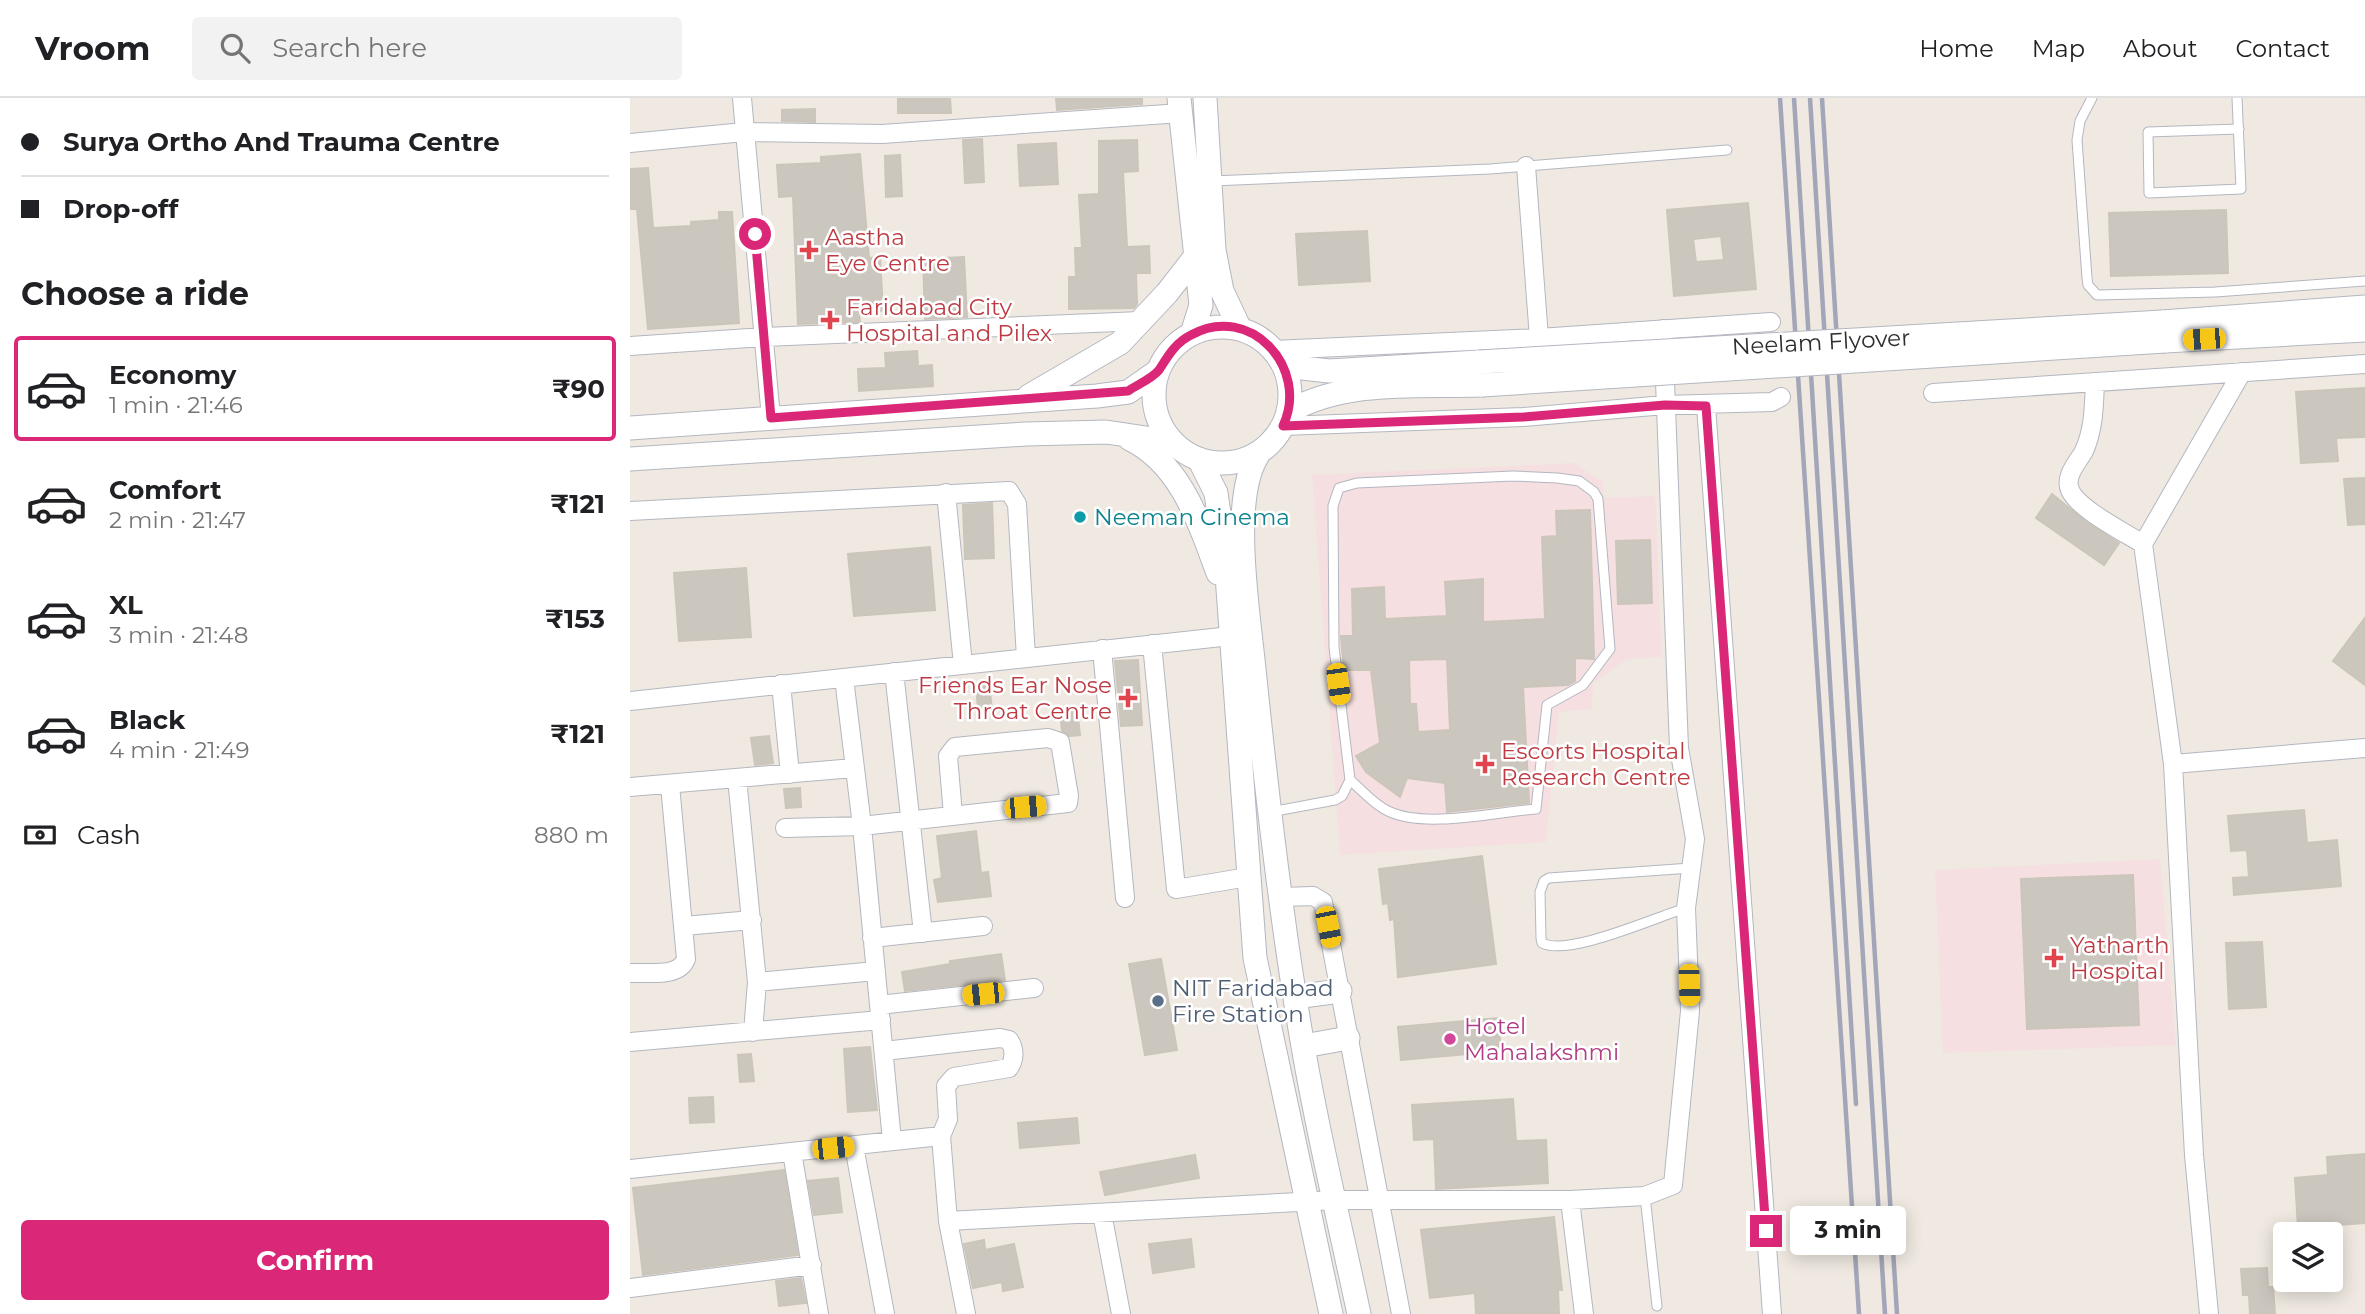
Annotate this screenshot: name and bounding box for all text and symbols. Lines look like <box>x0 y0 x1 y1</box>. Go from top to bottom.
search box <box>192 17 682 80</box>
text: Vroom <box>35 28 150 68</box>
icon: search <box>216 29 254 67</box>
text: Search here <box>272 32 427 64</box>
text: Home <box>1919 34 1994 63</box>
text: Map <box>2032 34 2085 63</box>
text: About <box>2123 34 2197 63</box>
text: Contact <box>2235 34 2330 63</box>
text: Surya Ortho And Trauma Centre <box>63 126 500 158</box>
text: Drop-off <box>63 193 178 225</box>
route start <box>739 218 771 250</box>
place label: Aastha Eye Centre <box>825 223 950 277</box>
marker: Aastha Eye Centre <box>799 240 819 260</box>
text: Choose a ride <box>21 274 249 313</box>
place label: Faridabad City Hospital and Pilex <box>846 293 1052 347</box>
marker: Faridabad City Hospital and Pilex <box>820 310 840 330</box>
street label: Neelam Flyover <box>1731 323 1911 361</box>
car <box>2183 327 2226 351</box>
icon: car <box>25 357 88 420</box>
text: Economy <box>109 359 236 391</box>
text: ₹90 <box>552 373 605 405</box>
text: 1 min · 21:46 <box>109 391 243 419</box>
icon: car <box>25 472 88 535</box>
text: Comfort <box>109 474 221 506</box>
text: ₹121 <box>550 488 605 520</box>
place label: Neeman Cinema <box>1094 503 1290 531</box>
text: 2 min · 21:47 <box>109 506 246 534</box>
marker: Neeman Cinema <box>1072 509 1088 525</box>
icon: car <box>25 587 88 650</box>
text: XL <box>109 589 143 621</box>
text: ₹153 <box>545 603 605 635</box>
text: 3 min · 21:48 <box>109 621 248 649</box>
car <box>1325 662 1352 706</box>
place label: Friends Ear Nose Throat Centre <box>918 671 1112 725</box>
marker: Friends Ear Nose Throat Centre <box>1118 688 1138 708</box>
icon: car <box>25 702 88 765</box>
text: Black <box>109 704 185 736</box>
text: ₹121 <box>550 718 605 750</box>
text: 4 min · 21:49 <box>109 736 250 764</box>
place label: Escorts Hospital Research Centre <box>1501 737 1691 791</box>
marker: Escorts Hospital Research Centre <box>1475 754 1495 774</box>
car <box>1004 795 1047 819</box>
icon: cash <box>21 816 59 854</box>
text: Cash <box>77 819 141 851</box>
text: 880 m <box>534 821 609 849</box>
car <box>1314 904 1343 950</box>
place label: Yatharth Hospital <box>2070 931 2170 985</box>
marker: Yatharth Hospital <box>2044 948 2064 968</box>
car <box>1678 964 1701 1006</box>
place label: NIT Faridabad Fire Station <box>1172 974 1334 1028</box>
car <box>962 981 1005 1007</box>
marker: NIT Faridabad Fire Station <box>1150 993 1166 1009</box>
place label: Hotel Mahalakshmi <box>1464 1012 1619 1066</box>
marker: Hotel Mahalakshmi <box>1442 1031 1458 1047</box>
car <box>812 1135 855 1161</box>
callout: 3 min <box>1790 1206 1906 1256</box>
route end <box>1750 1215 1782 1247</box>
text: 3 min <box>1814 1216 1882 1244</box>
button: Confirm <box>21 1220 609 1300</box>
map controls <box>2273 1222 2343 1292</box>
button: layers <box>2273 1222 2343 1292</box>

